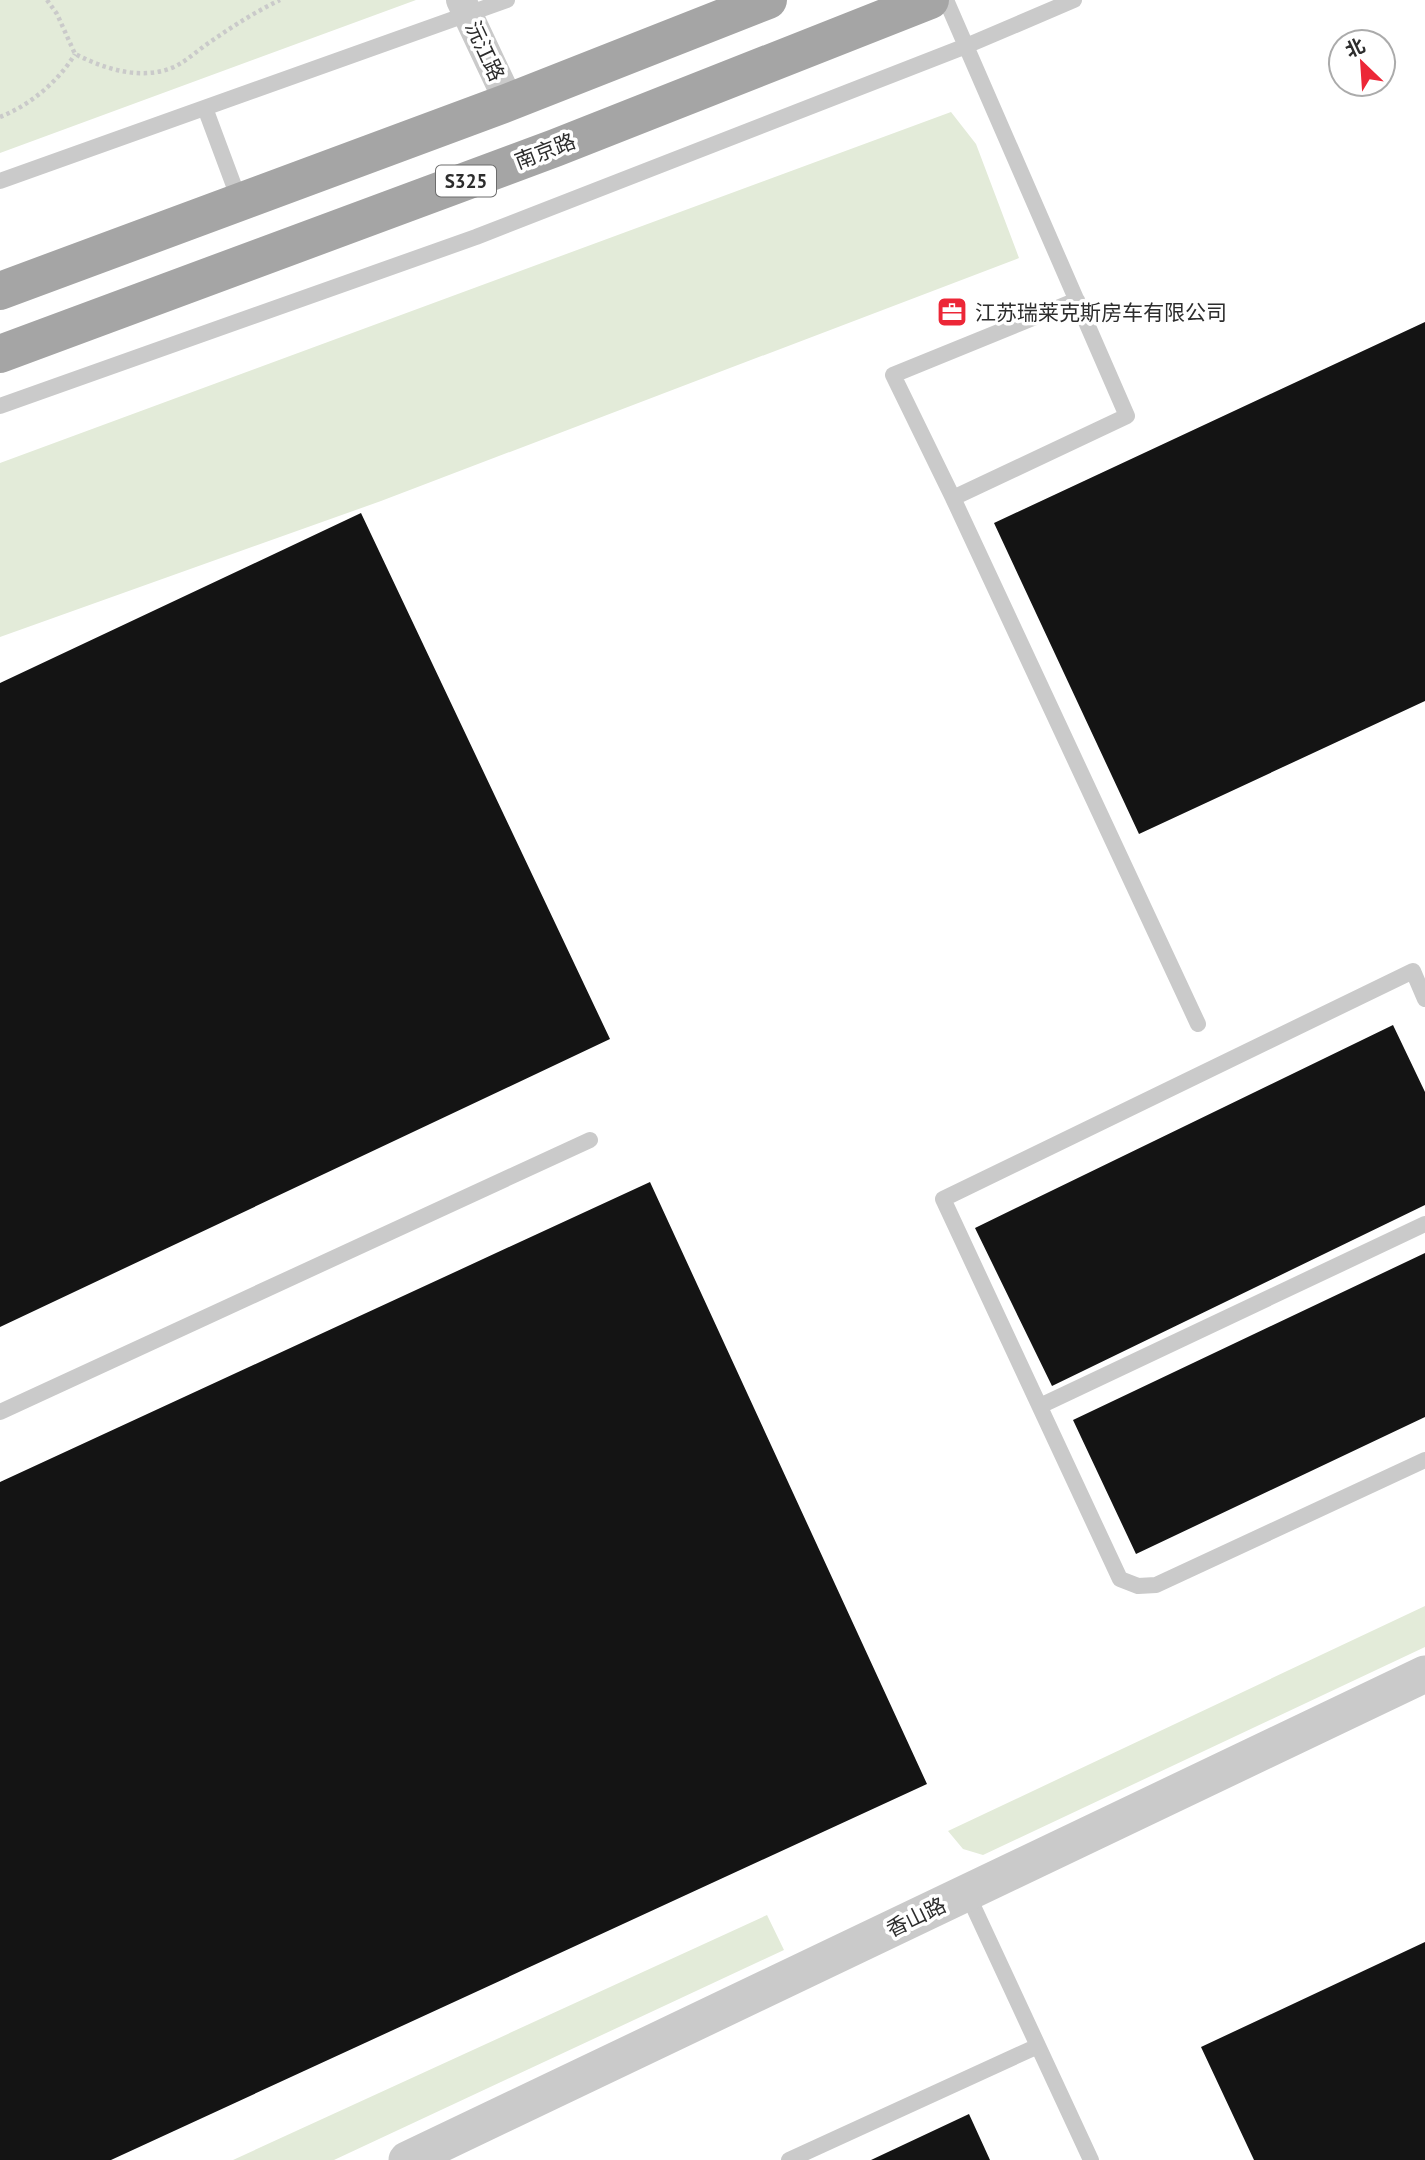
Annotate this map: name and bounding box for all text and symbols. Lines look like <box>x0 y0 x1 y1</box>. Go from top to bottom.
street label: 沅江路 <box>459 17 511 85</box>
north arrow <box>1327 28 1397 98</box>
text: 北 <box>1341 33 1369 62</box>
street label: 南京路 <box>511 127 579 175</box>
road number: S325 <box>436 166 496 196</box>
office icon: 江苏瑞莱克斯房车有限公司 <box>935 295 969 329</box>
place label: 江苏瑞莱克斯房车有限公司 <box>975 299 1227 326</box>
street label: 香山路 <box>882 1891 950 1943</box>

